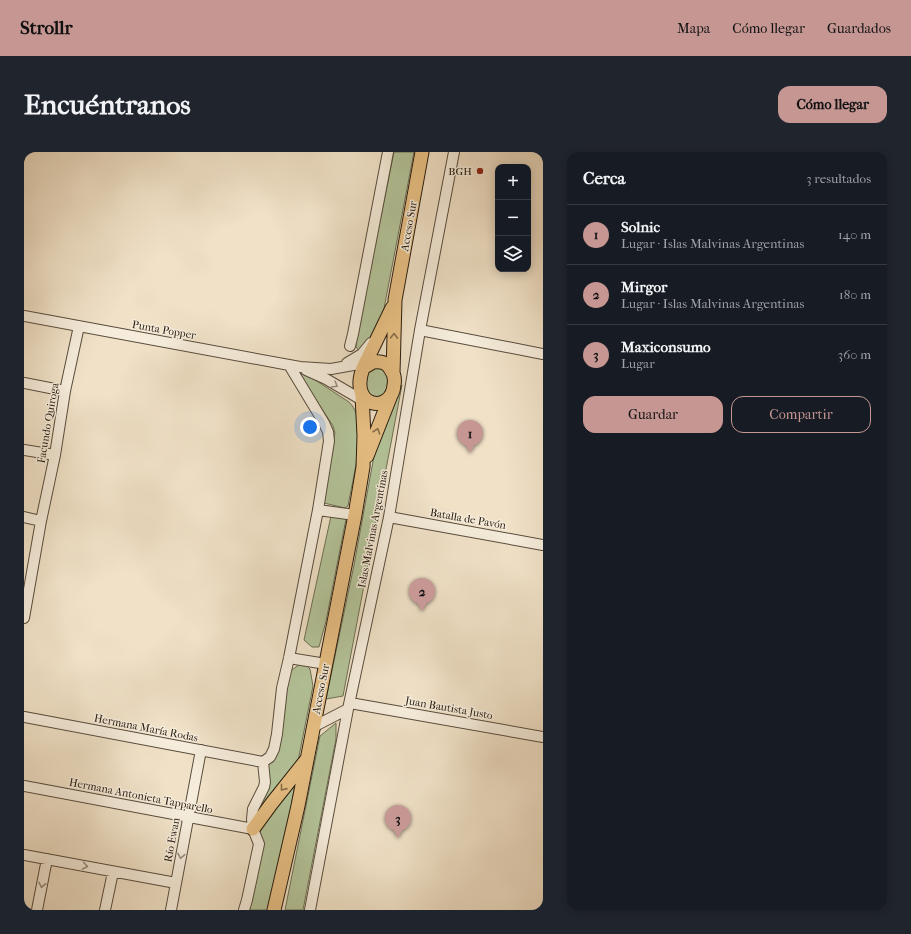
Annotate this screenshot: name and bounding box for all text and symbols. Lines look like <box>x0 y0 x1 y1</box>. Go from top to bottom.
text: Strollr <box>20 17 73 39</box>
text: Mapa <box>677 20 710 37</box>
text: Cómo llegar <box>732 20 805 37</box>
text: Guardados <box>827 20 891 37</box>
button: Cómo llegar <box>778 86 887 123</box>
text: Encuéntranos <box>24 88 191 121</box>
map controls <box>495 164 531 272</box>
button: + <box>495 164 531 200</box>
place label: BGH <box>448 165 472 178</box>
marker: BGH <box>475 166 485 176</box>
text: Cerca <box>583 168 625 188</box>
text: 3 resultados <box>806 171 871 186</box>
street label: Acceso Sur <box>398 200 420 253</box>
button: − <box>495 200 531 236</box>
text: Solnic <box>621 218 660 236</box>
text: 1 <box>594 227 598 242</box>
text: 140 m <box>838 227 871 242</box>
button: layers <box>495 236 531 272</box>
text: Lugar · Islas Malvinas Argentinas <box>621 236 804 251</box>
text: Mirgor <box>621 278 667 296</box>
text: 2 <box>593 287 599 302</box>
text: 180 m <box>839 287 871 302</box>
text: Lugar · Islas Malvinas Argentinas <box>621 296 804 311</box>
street label: Punta Popper <box>131 318 197 342</box>
one-way arrow <box>390 333 398 339</box>
text: Maxiconsumo <box>621 338 711 356</box>
text: 3 <box>593 347 599 362</box>
text: 360 m <box>838 347 871 362</box>
text: Lugar <box>621 356 655 371</box>
one-way arrow <box>331 380 338 387</box>
street label: Facundo Quiroga <box>35 381 62 464</box>
button: Guardar <box>583 396 723 433</box>
button: Compartir <box>731 396 871 433</box>
your location <box>300 417 320 437</box>
pin: 1 <box>457 420 483 453</box>
one-way arrow <box>372 428 381 435</box>
street label: Islas Malvinas Argentinas <box>355 469 391 589</box>
street label: Batalla de Pavón <box>429 506 508 532</box>
pin: 2 <box>409 578 435 611</box>
street label: Acceso Sur <box>310 663 332 716</box>
street label: Juan Bautista Justo <box>403 694 494 722</box>
street label: Hermana María Rodas <box>93 712 199 744</box>
street label: Hermana Antonieta Tapparello <box>68 776 214 816</box>
one-way arrow <box>281 784 288 791</box>
pin: 3 <box>385 805 411 838</box>
street label: Río Ewan <box>161 816 183 863</box>
one-way arrow <box>177 852 186 859</box>
one-way arrow <box>82 862 88 870</box>
one-way arrow <box>38 882 47 888</box>

